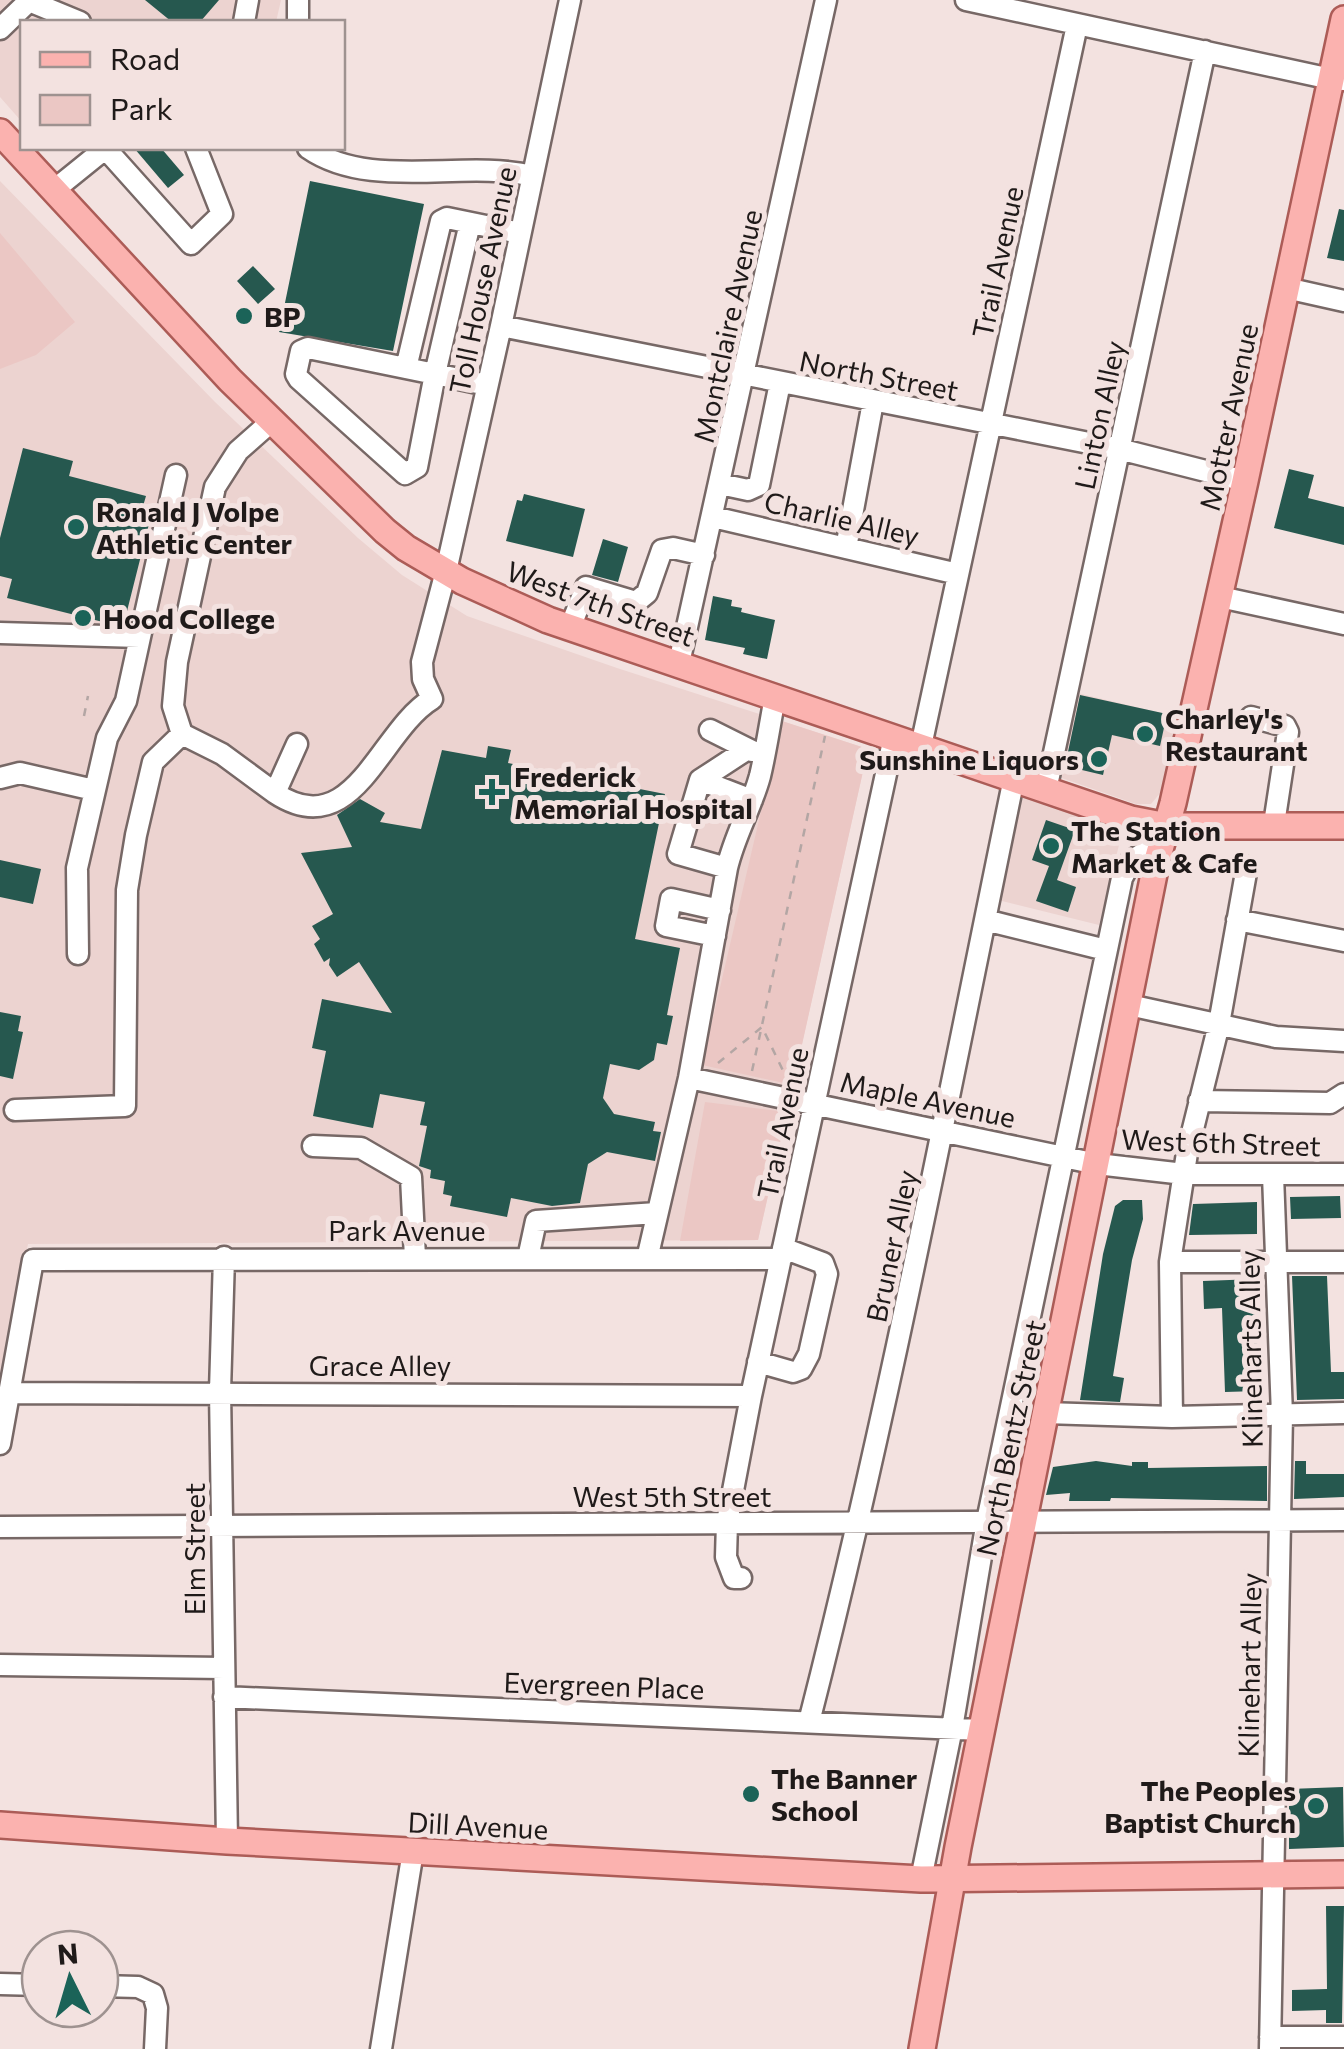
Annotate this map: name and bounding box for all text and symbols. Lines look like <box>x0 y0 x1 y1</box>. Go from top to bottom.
legend <box>20 20 345 150</box>
text: Road <box>110 39 180 76</box>
text: Park <box>110 89 173 126</box>
street label: Toll House Avenue <box>441 163 523 397</box>
street label: Trail Avenue <box>964 183 1030 341</box>
street label: Montclaire Avenue <box>686 206 768 446</box>
place label: BP <box>264 299 301 333</box>
marker: BP <box>233 305 255 327</box>
street label: Motter Avenue <box>1192 320 1264 514</box>
street label: Linton Alley <box>1067 338 1131 492</box>
street label: North Street <box>797 343 961 407</box>
street label: Charlie Alley <box>761 484 923 552</box>
place label: Ronald J Volpe Athletic Center <box>96 494 292 560</box>
marker: Ronald J Volpe Athletic Center <box>65 516 87 538</box>
street label: West 7th Street <box>502 553 700 653</box>
place label: Hood College <box>103 601 275 635</box>
marker: Hood College <box>72 607 94 629</box>
place label: Charley's Restaurant <box>1165 701 1308 767</box>
marker: Charley's Restaurant <box>1134 723 1156 745</box>
place label: Sunshine Liquors <box>859 742 1079 776</box>
marker: Sunshine Liquors <box>1088 748 1110 770</box>
place label: Frederick Memorial Hospital <box>514 759 753 825</box>
marker: Frederick Memorial Hospital <box>479 779 505 805</box>
place label: The Station Market & Cafe <box>1071 813 1258 879</box>
marker: The Station Market & Cafe <box>1040 835 1062 857</box>
street label: Trail Avenue <box>749 1044 815 1202</box>
street label: Maple Avenue <box>837 1064 1019 1134</box>
street label: West 6th Street <box>1121 1122 1321 1162</box>
street label: Bruner Alley <box>858 1167 924 1325</box>
street label: Park Avenue <box>328 1213 486 1247</box>
street label: Klineharts Alley <box>1231 1250 1269 1448</box>
street label: North Bentz Street <box>968 1317 1052 1559</box>
street label: Grace Alley <box>309 1348 451 1382</box>
street label: West 5th Street <box>573 1479 772 1513</box>
street label: Elm Street <box>177 1483 211 1615</box>
street label: Klinehart Alley <box>1230 1572 1268 1758</box>
street label: Evergreen Place <box>503 1665 705 1705</box>
place label: The Banner School <box>771 1761 918 1827</box>
place label: The Peoples Baptist Church <box>1104 1773 1296 1839</box>
marker: The Banner School <box>740 1783 762 1805</box>
marker: The Peoples Baptist Church <box>1305 1795 1327 1817</box>
street label: Dill Avenue <box>407 1804 549 1846</box>
north arrow <box>20 1929 120 2029</box>
text: N <box>56 1935 80 1971</box>

